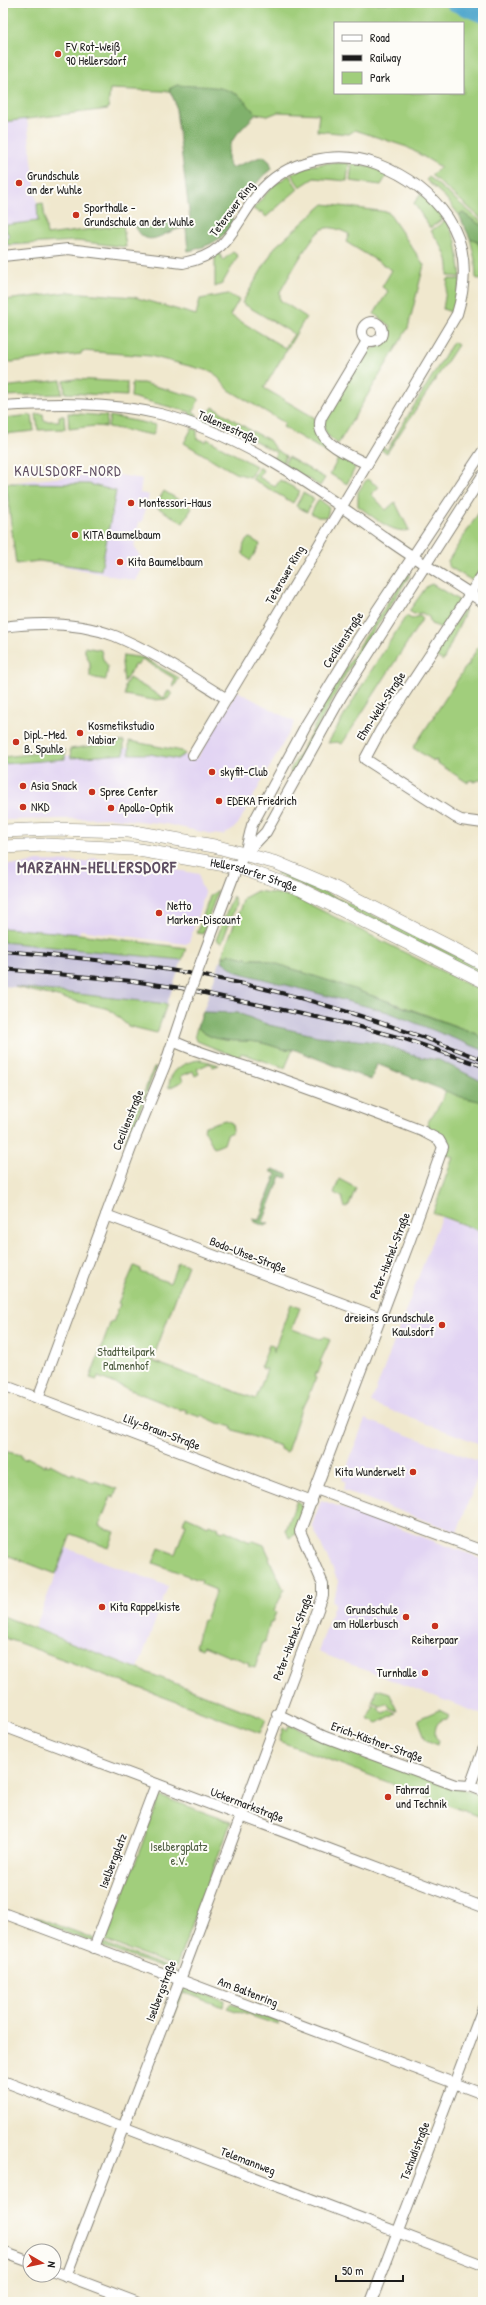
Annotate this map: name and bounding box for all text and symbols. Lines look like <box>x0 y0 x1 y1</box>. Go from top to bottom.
legend <box>334 22 464 94</box>
text: Road <box>370 29 390 46</box>
place label: FV Rot-Weiß 90 Hellersdorf <box>65 38 127 69</box>
marker: FV Rot-Weiß 90 Hellersdorf <box>53 49 63 59</box>
text: Railway <box>370 49 401 66</box>
text: Park <box>370 69 390 86</box>
place label: Grundschule an der Wuhle <box>27 167 82 198</box>
street label: Teterower Ring <box>205 177 258 240</box>
marker: Grundschule an der Wuhle <box>14 178 24 188</box>
place label: Sporthalle - Grundschule an der Wuhle <box>84 199 194 230</box>
marker: Sporthalle - Grundschule an der Wuhle <box>71 210 81 220</box>
street label: Tollensestraße <box>195 406 261 447</box>
district label: KAULSDORF-NORD <box>14 461 122 480</box>
place label: Montessori-Haus <box>139 494 212 511</box>
marker: Montessori-Haus <box>126 498 136 508</box>
place label: KITA Baumelbaum <box>83 526 161 543</box>
marker: KITA Baumelbaum <box>70 530 80 540</box>
street label: Teterower Ring <box>261 542 308 607</box>
place label: Kita Baumelbaum <box>128 553 203 570</box>
marker: Kita Baumelbaum <box>115 557 125 567</box>
street label: Cecilienstraße <box>318 608 367 671</box>
street label: Ehm-Welk-Straße <box>352 668 409 743</box>
place label: Kosmetikstudio Nabiar <box>88 717 154 748</box>
place label: Dipl.-Med. B. Spuhle <box>24 726 67 757</box>
marker: Kosmetikstudio Nabiar <box>75 728 85 738</box>
marker: Dipl.-Med. B. Spuhle <box>11 737 21 747</box>
place label: skyfit-Club <box>220 763 268 780</box>
marker: skyfit-Club <box>207 767 217 777</box>
place label: Asia Snack <box>31 777 77 794</box>
marker: Asia Snack <box>18 781 28 791</box>
place label: Spree Center <box>100 783 158 800</box>
marker: Spree Center <box>87 787 97 797</box>
place label: EDEKA Friedrich <box>227 792 296 809</box>
marker: EDEKA Friedrich <box>214 796 224 806</box>
place label: NKD <box>31 798 50 815</box>
place label: Apollo-Optik <box>119 799 173 816</box>
marker: NKD <box>18 802 28 812</box>
marker: Apollo-Optik <box>106 803 116 813</box>
street label: Hellersdorfer Straße <box>209 854 300 896</box>
district label: MARZAHN-HELLERSDORF <box>17 856 177 878</box>
place label: Netto Marken-Discount <box>167 897 241 928</box>
marker: Netto Marken-Discount <box>154 908 164 918</box>
street label: Cecilienstraße <box>108 1087 147 1153</box>
street label: Peter-Huchel-Straße <box>365 1210 414 1302</box>
street label: Bodo-Uhse-Straße <box>207 1232 289 1277</box>
place label: dreieins Grundschule Kaulsdorf <box>345 1309 435 1340</box>
marker: dreieins Grundschule Kaulsdorf <box>437 1320 447 1330</box>
park label: Stadtteilpark Palmenhof <box>97 1343 155 1374</box>
street label: Lily-Braun-Straße <box>121 1409 203 1454</box>
place label: Kita Wunderwelt <box>335 1463 406 1480</box>
marker: Kita Wunderwelt <box>408 1467 418 1477</box>
street label: Peter-Huchel-Straße <box>268 1591 317 1683</box>
place label: Kita Rappelkiste <box>110 1598 180 1615</box>
place label: Grundschule am Hollerbusch <box>333 1601 398 1632</box>
marker: Kita Rappelkiste <box>97 1602 107 1612</box>
marker: Grundschule am Hollerbusch <box>401 1612 411 1622</box>
marker: Reiherpaar <box>430 1621 440 1631</box>
place label: Reiherpaar <box>412 1631 459 1648</box>
place label: Turnhalle <box>377 1664 417 1681</box>
marker: Turnhalle <box>420 1668 430 1678</box>
street label: Erich-Kästner-Straße <box>329 1717 426 1766</box>
place label: Fahrrad und Technik <box>395 1781 447 1812</box>
street label: Uckermarkstraße <box>208 1783 287 1826</box>
marker: Fahrrad und Technik <box>383 1792 393 1802</box>
street label: Iselbergplatz <box>94 1831 131 1891</box>
park label: Iselbergplatz e.V. <box>150 1838 208 1869</box>
street label: Iselbergstraße <box>141 1958 180 2024</box>
street label: Am Baltenring <box>216 1972 281 2011</box>
street label: Tschudistraße <box>396 2119 434 2182</box>
street label: Telemannweg <box>218 2142 278 2179</box>
north arrow <box>22 2243 62 2283</box>
scale bar <box>336 2257 403 2283</box>
text: N <box>44 2261 59 2269</box>
text: 50 m <box>342 2262 363 2279</box>

